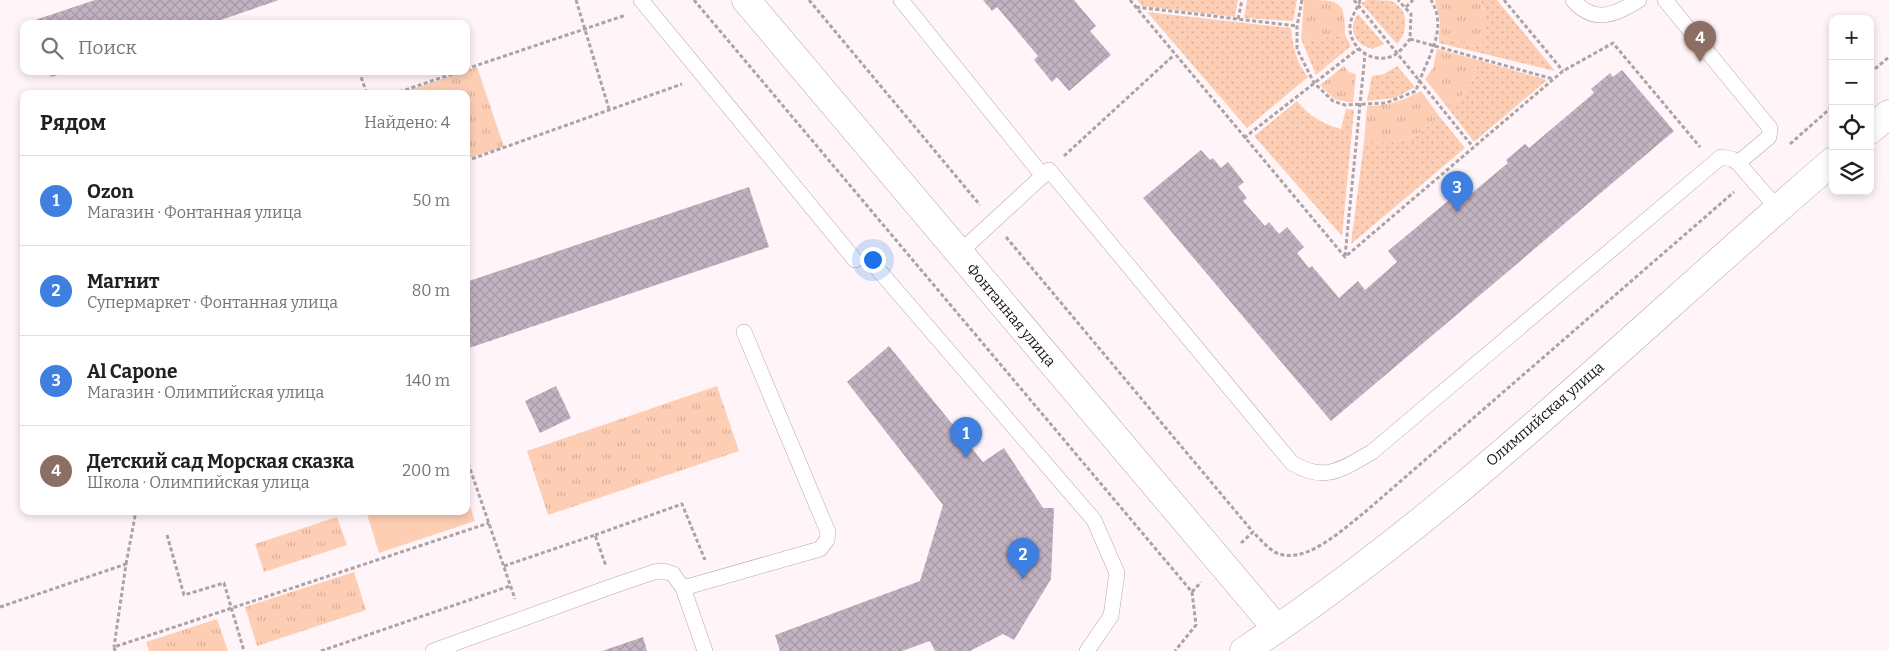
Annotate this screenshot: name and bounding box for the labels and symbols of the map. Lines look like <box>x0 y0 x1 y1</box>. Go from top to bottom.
pin: 4 <box>1684 21 1716 62</box>
pin: 3 <box>1441 171 1473 212</box>
your location <box>860 247 886 273</box>
street label: Фонтанная улица <box>963 260 1059 370</box>
street label: Олимпийская улица <box>1482 358 1608 470</box>
pin: 1 <box>950 417 982 458</box>
pin: 2 <box>1007 538 1039 579</box>

